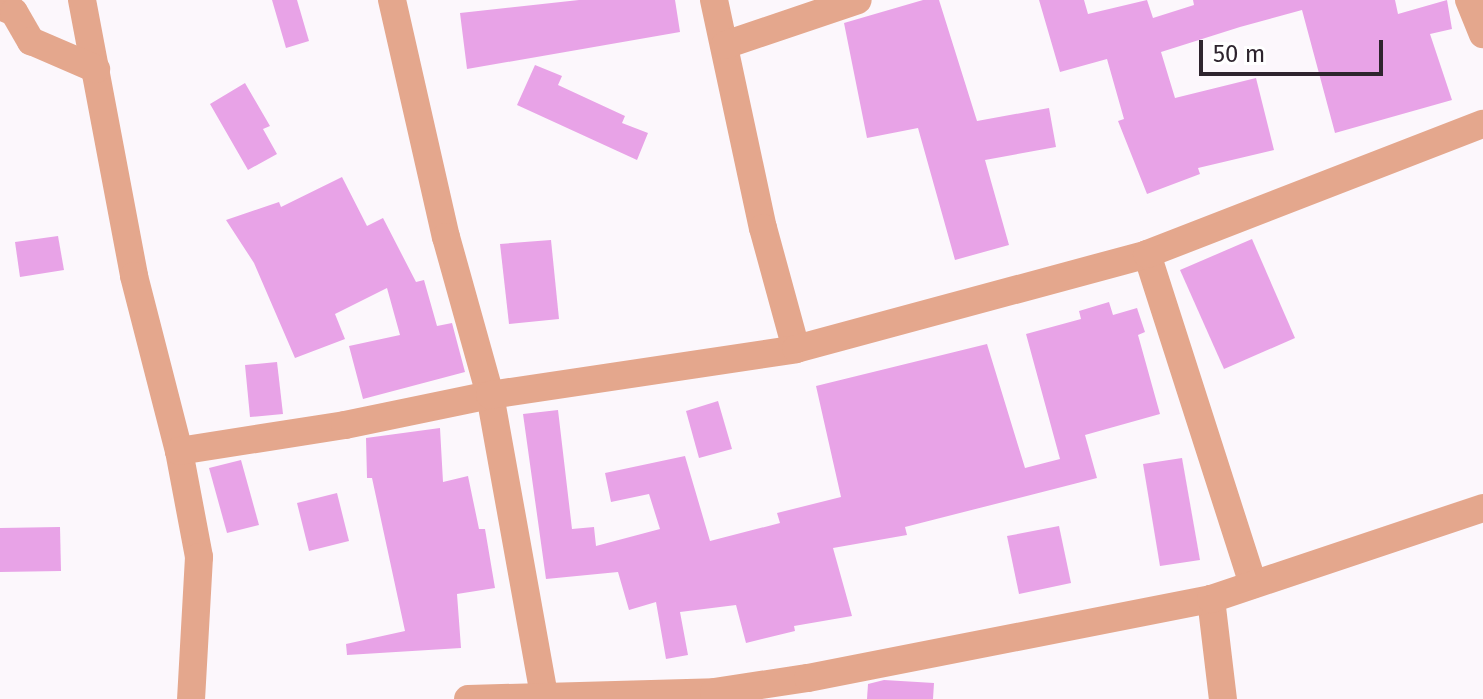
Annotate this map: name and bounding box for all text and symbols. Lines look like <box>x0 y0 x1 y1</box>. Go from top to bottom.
scale bar <box>1203 24 1387 74</box>
text: 50 m <box>1213 40 1265 68</box>

